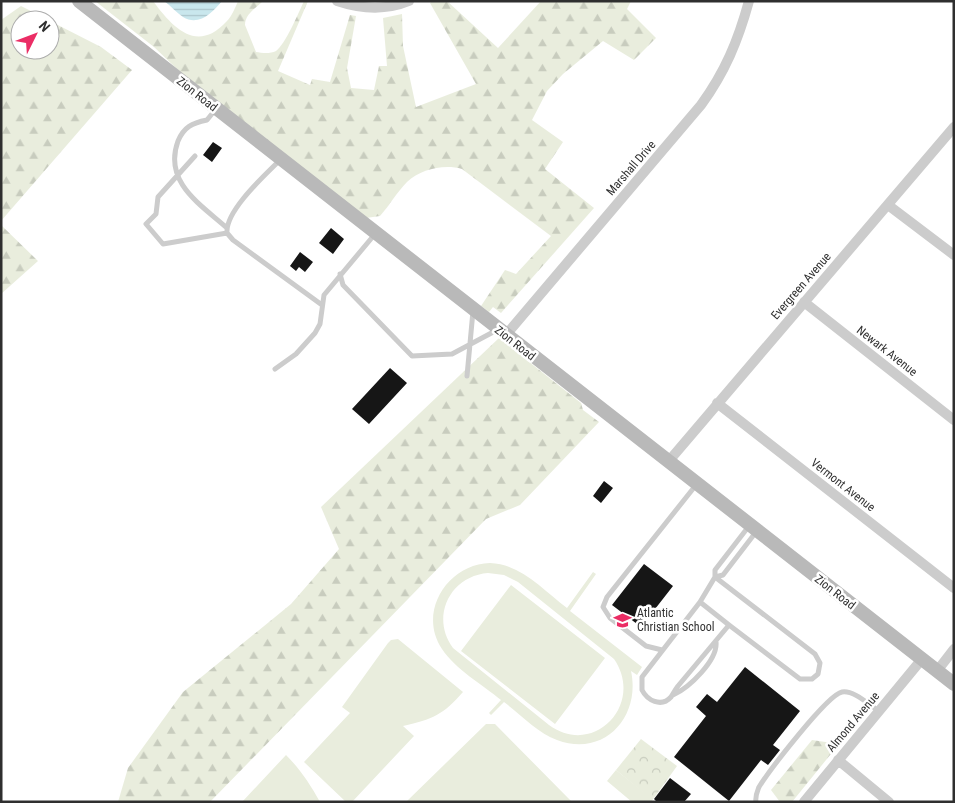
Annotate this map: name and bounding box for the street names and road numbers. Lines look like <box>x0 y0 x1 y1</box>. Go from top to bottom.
street label: Zion Road <box>174 74 220 114</box>
street label: Marshall Drive <box>604 138 659 198</box>
street label: Evergreen Avenue <box>768 249 834 322</box>
street label: Zion Road <box>492 323 538 363</box>
street label: Newark Avenue <box>854 323 920 379</box>
street label: Vermont Avenue <box>808 456 878 515</box>
street label: Zion Road <box>812 572 858 612</box>
street label: Almond Avenue <box>824 689 882 755</box>

